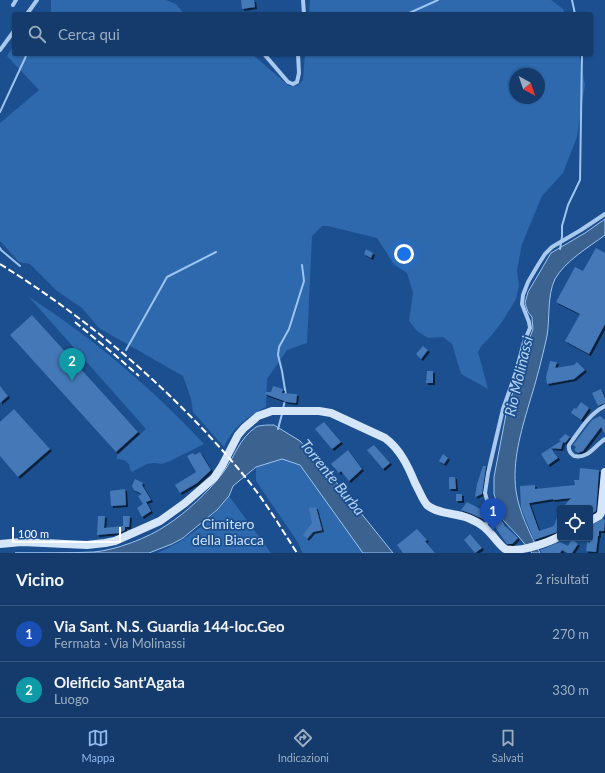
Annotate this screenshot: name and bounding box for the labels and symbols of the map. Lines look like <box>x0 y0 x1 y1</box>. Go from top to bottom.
north arrow <box>509 68 545 104</box>
your location <box>394 244 414 264</box>
water label: Rio Molinassi <box>500 334 536 418</box>
pin: 2 <box>59 348 85 381</box>
water label: Torrente Burba <box>297 435 369 519</box>
pin: 1 <box>480 498 506 531</box>
park label: Cimitero della Biacca <box>192 515 264 548</box>
scale bar <box>12 525 121 544</box>

